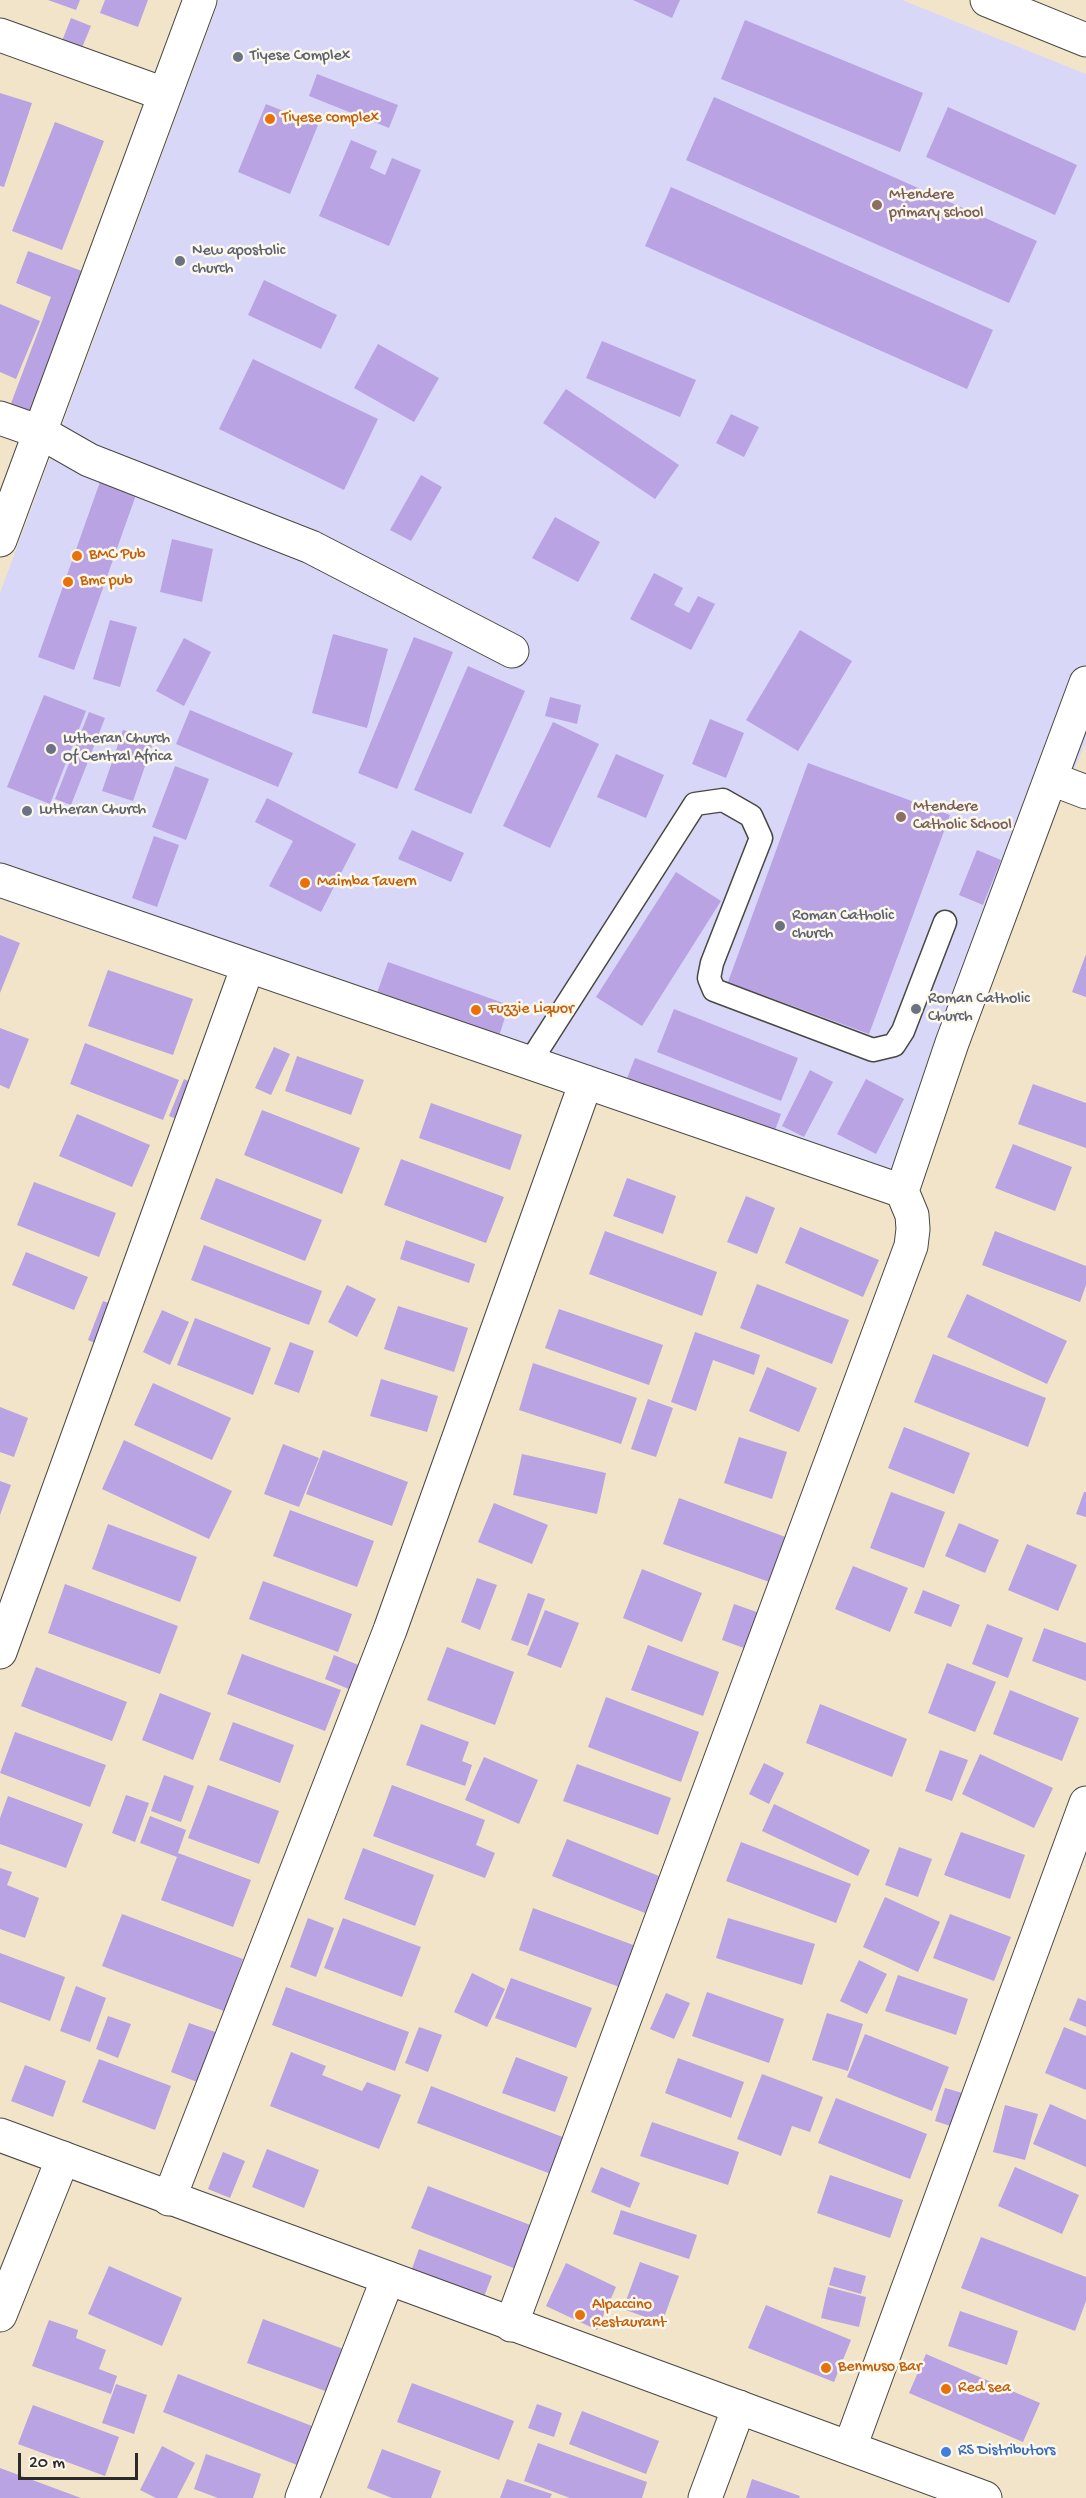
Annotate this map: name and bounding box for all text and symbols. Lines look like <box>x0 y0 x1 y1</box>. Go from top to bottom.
place label: Tiyese Complex <box>250 47 350 67</box>
marker: Tiyese Complex <box>231 50 245 64</box>
place label: Tiyese complex <box>282 109 379 129</box>
marker: Tiyese complex <box>263 112 277 126</box>
place label: Mtendere primary school <box>889 186 984 224</box>
marker: Mtendere primary school <box>870 198 884 212</box>
place label: New apostolic church <box>192 242 285 280</box>
marker: New apostolic church <box>173 254 187 268</box>
place label: BMC Pub <box>89 546 146 566</box>
marker: BMC Pub <box>70 549 84 563</box>
place label: Bmc pub <box>80 572 133 592</box>
marker: Bmc pub <box>61 575 75 589</box>
place label: Lutheran Church Of Central Africa <box>63 730 172 768</box>
marker: Lutheran Church Of Central Africa <box>44 742 58 756</box>
place label: Mtendere Catholic School <box>913 798 1012 836</box>
place label: Lutheran Church <box>39 801 146 821</box>
marker: Lutheran Church <box>20 804 34 818</box>
marker: Mtendere Catholic School <box>894 810 908 824</box>
place label: Maimba Tavern <box>317 873 417 893</box>
marker: Maimba Tavern <box>298 876 312 890</box>
place label: Roman Catholic church <box>792 907 894 945</box>
marker: Roman Catholic church <box>773 919 787 933</box>
place label: Roman Catholic Church <box>928 990 1030 1028</box>
place label: Fuzzie Liquor <box>488 1000 574 1020</box>
marker: Roman Catholic Church <box>909 1002 923 1016</box>
marker: Fuzzie Liquor <box>469 1003 483 1017</box>
place label: Alpaccino Restaurant <box>592 2296 666 2334</box>
marker: Alpaccino Restaurant <box>573 2308 587 2322</box>
place label: Benmuso Bar <box>838 2358 922 2378</box>
marker: Benmuso Bar <box>819 2361 833 2375</box>
place label: Red sea <box>958 2379 1011 2399</box>
marker: Red sea <box>939 2382 953 2396</box>
scale bar <box>21 2441 141 2479</box>
place label: RS Distributors <box>958 2442 1055 2462</box>
marker: RS Distributors <box>939 2445 953 2459</box>
text: 20 m <box>29 2453 65 2474</box>

